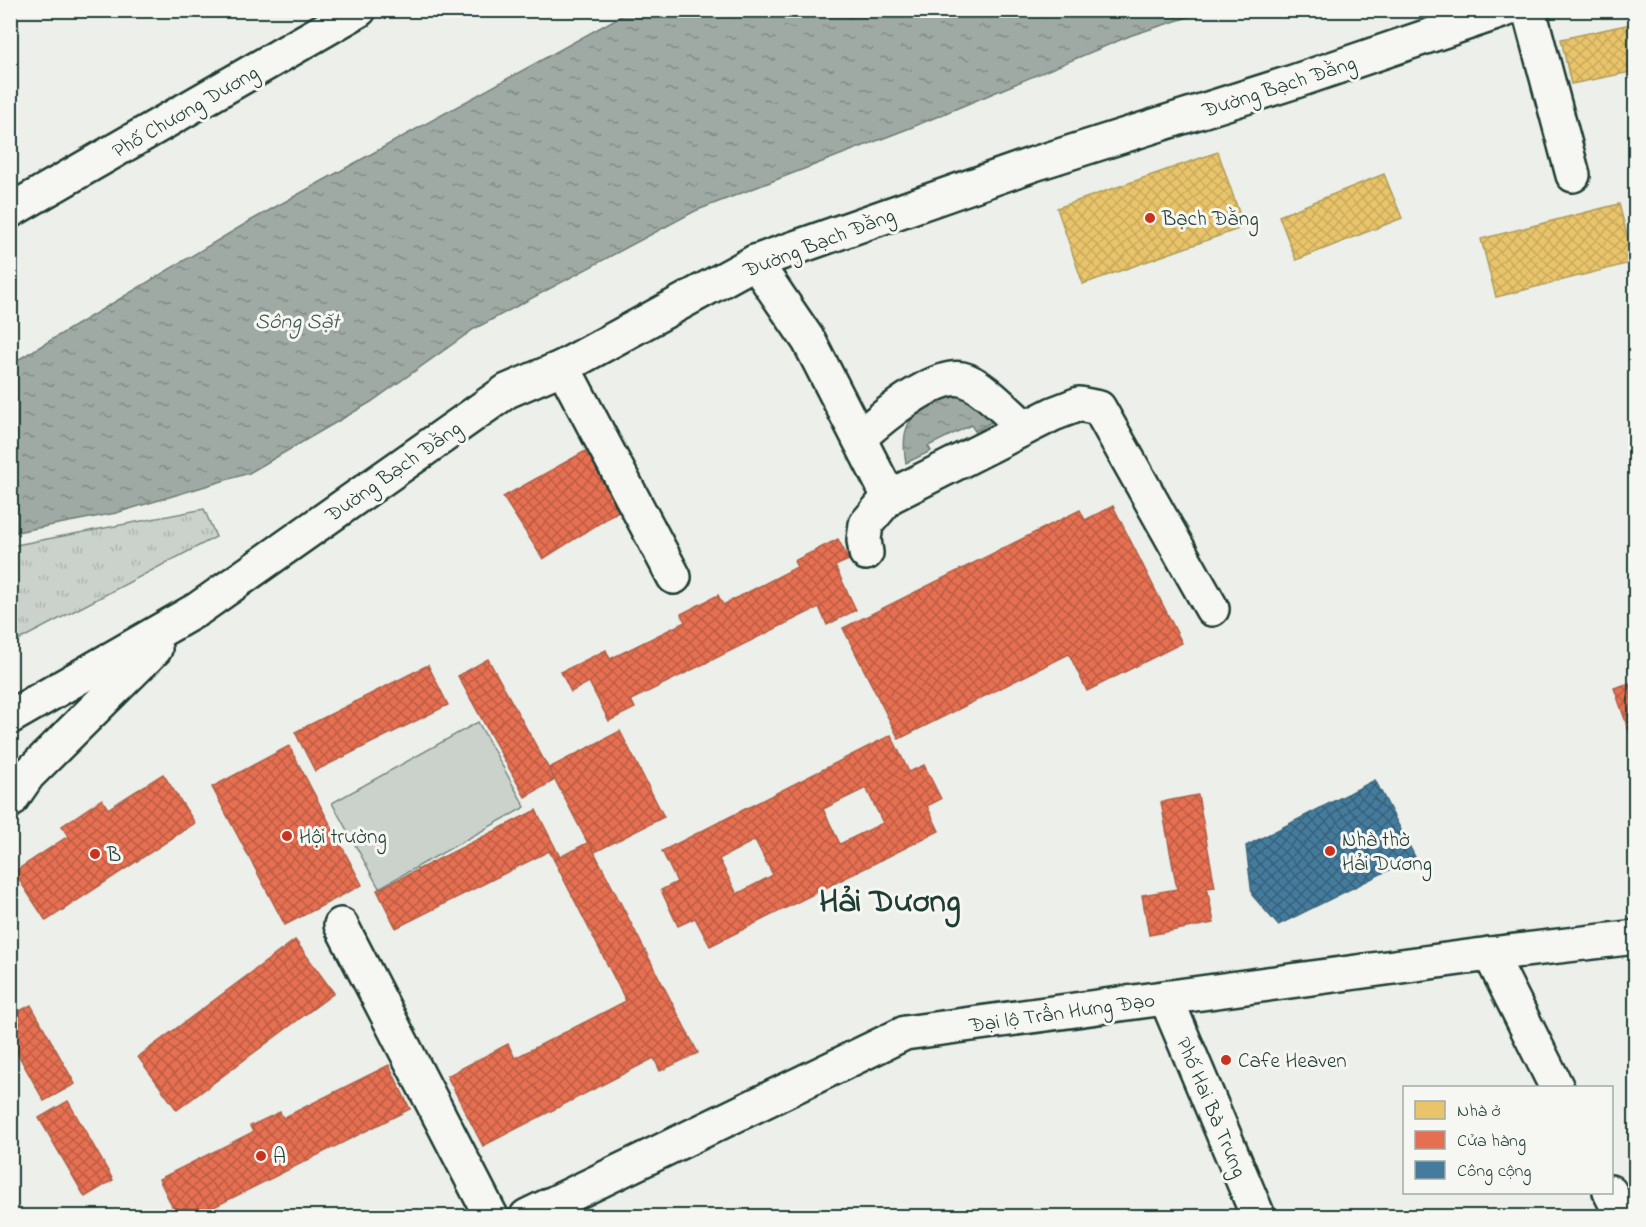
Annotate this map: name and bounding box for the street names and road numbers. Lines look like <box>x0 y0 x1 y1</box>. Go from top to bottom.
street label: Đường Bạch Đằng <box>1198 49 1361 129</box>
street label: Phố Chương Dương <box>107 59 266 169</box>
street label: Đường Bạch Đằng <box>739 201 900 289</box>
street label: Đường Bạch Đằng <box>319 414 469 533</box>
street label: Đại lộ Trần Hưng Đạo <box>967 986 1157 1044</box>
street label: Phố Hai Bà Trưng <box>1165 1033 1253 1183</box>

